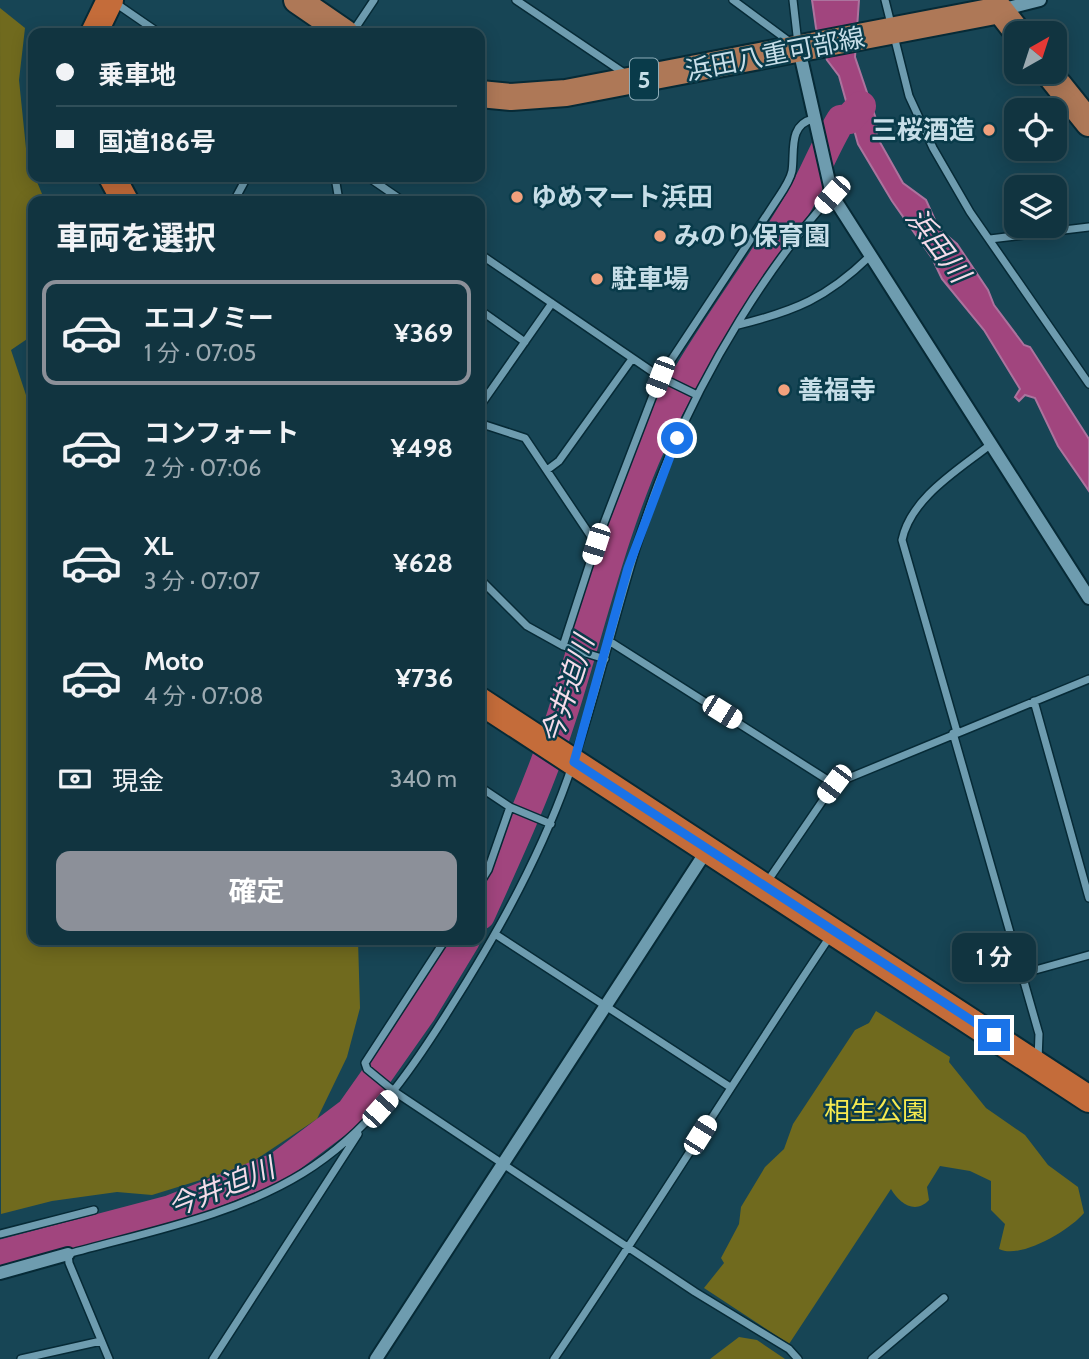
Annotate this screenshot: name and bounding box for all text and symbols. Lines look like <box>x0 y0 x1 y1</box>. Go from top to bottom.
street label: 浜田八重可部線 <box>683 21 867 87</box>
north arrow <box>1004 21 1068 84</box>
map controls <box>1004 21 1067 238</box>
road number: 5 <box>630 58 658 100</box>
text: 乗車地 <box>98 59 176 91</box>
button: locate <box>1004 98 1067 161</box>
place label: 三桜酒造 <box>871 114 975 146</box>
marker: 三桜酒造 <box>981 122 997 138</box>
text: 国道186号 <box>98 126 216 158</box>
car <box>811 172 854 218</box>
button: layers <box>1004 175 1067 238</box>
place label: ゆめマート浜田 <box>531 181 713 213</box>
marker: ゆめマート浜田 <box>509 189 525 205</box>
water label: 浜田川 <box>899 201 979 291</box>
text: 車両を選択 <box>56 218 216 257</box>
place label: みのり保育園 <box>674 220 830 252</box>
marker: みのり保育園 <box>652 228 668 244</box>
place label: 駐車場 <box>611 263 689 295</box>
marker: 駐車場 <box>589 271 605 287</box>
icon: car <box>60 301 123 364</box>
text: エコノミー <box>144 302 274 334</box>
text: ¥369 <box>394 317 453 349</box>
text: 1 分 · 07:05 <box>144 339 256 367</box>
car <box>643 354 678 400</box>
place label: 善福寺 <box>798 374 876 406</box>
marker: 善福寺 <box>776 382 792 398</box>
icon: car <box>60 416 123 479</box>
text: コンフォート <box>144 417 299 449</box>
route start <box>661 422 693 454</box>
text: ¥498 <box>391 432 453 464</box>
text: 2 分 · 07:06 <box>144 454 261 482</box>
car <box>580 521 613 567</box>
text: XL <box>144 530 173 562</box>
icon: car <box>60 531 123 594</box>
text: ¥628 <box>393 547 453 579</box>
text: 3 分 · 07:07 <box>144 567 260 595</box>
water label: 今井迫川 <box>534 629 601 749</box>
text: Moto <box>144 645 204 677</box>
icon: car <box>60 646 123 709</box>
text: ¥736 <box>395 662 453 694</box>
text: 4 分 · 07:08 <box>144 682 263 710</box>
car <box>699 692 746 732</box>
icon: cash <box>56 760 94 798</box>
car <box>813 761 856 807</box>
text: 現金 <box>112 765 164 797</box>
text: 340 m <box>390 765 457 793</box>
button: 確定 <box>56 851 457 931</box>
callout: 1 分 <box>952 934 1036 982</box>
text: 1 分 <box>976 943 1012 971</box>
route end <box>978 1019 1010 1051</box>
car <box>359 1086 402 1132</box>
park label: 相生公園 <box>824 1095 928 1127</box>
car <box>680 1112 721 1158</box>
water label: 今井迫川 <box>163 1149 282 1224</box>

